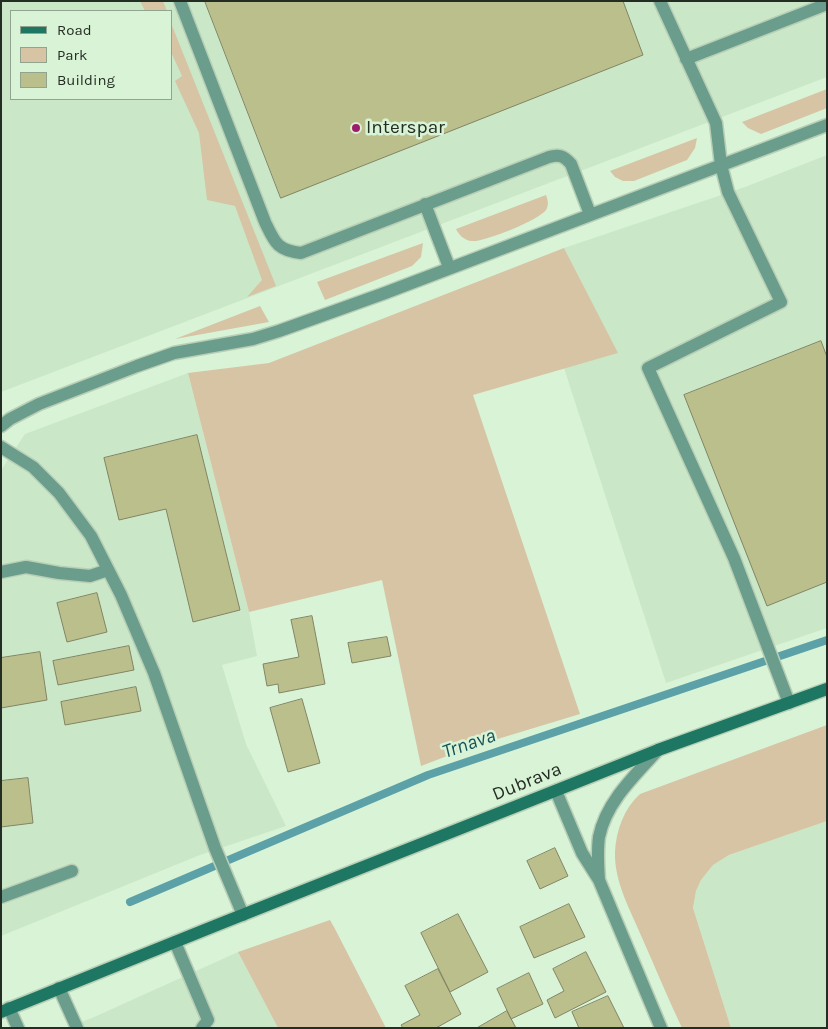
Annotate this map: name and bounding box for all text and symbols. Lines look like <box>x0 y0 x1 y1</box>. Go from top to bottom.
legend <box>10 10 172 100</box>
text: Road <box>57 21 92 39</box>
text: Park <box>57 46 87 64</box>
text: Building <box>57 71 115 89</box>
place label: Interspar <box>366 117 445 139</box>
marker: Interspar <box>350 122 362 134</box>
water label: Trnava <box>439 724 499 764</box>
street label: Dubrava <box>489 758 565 806</box>

